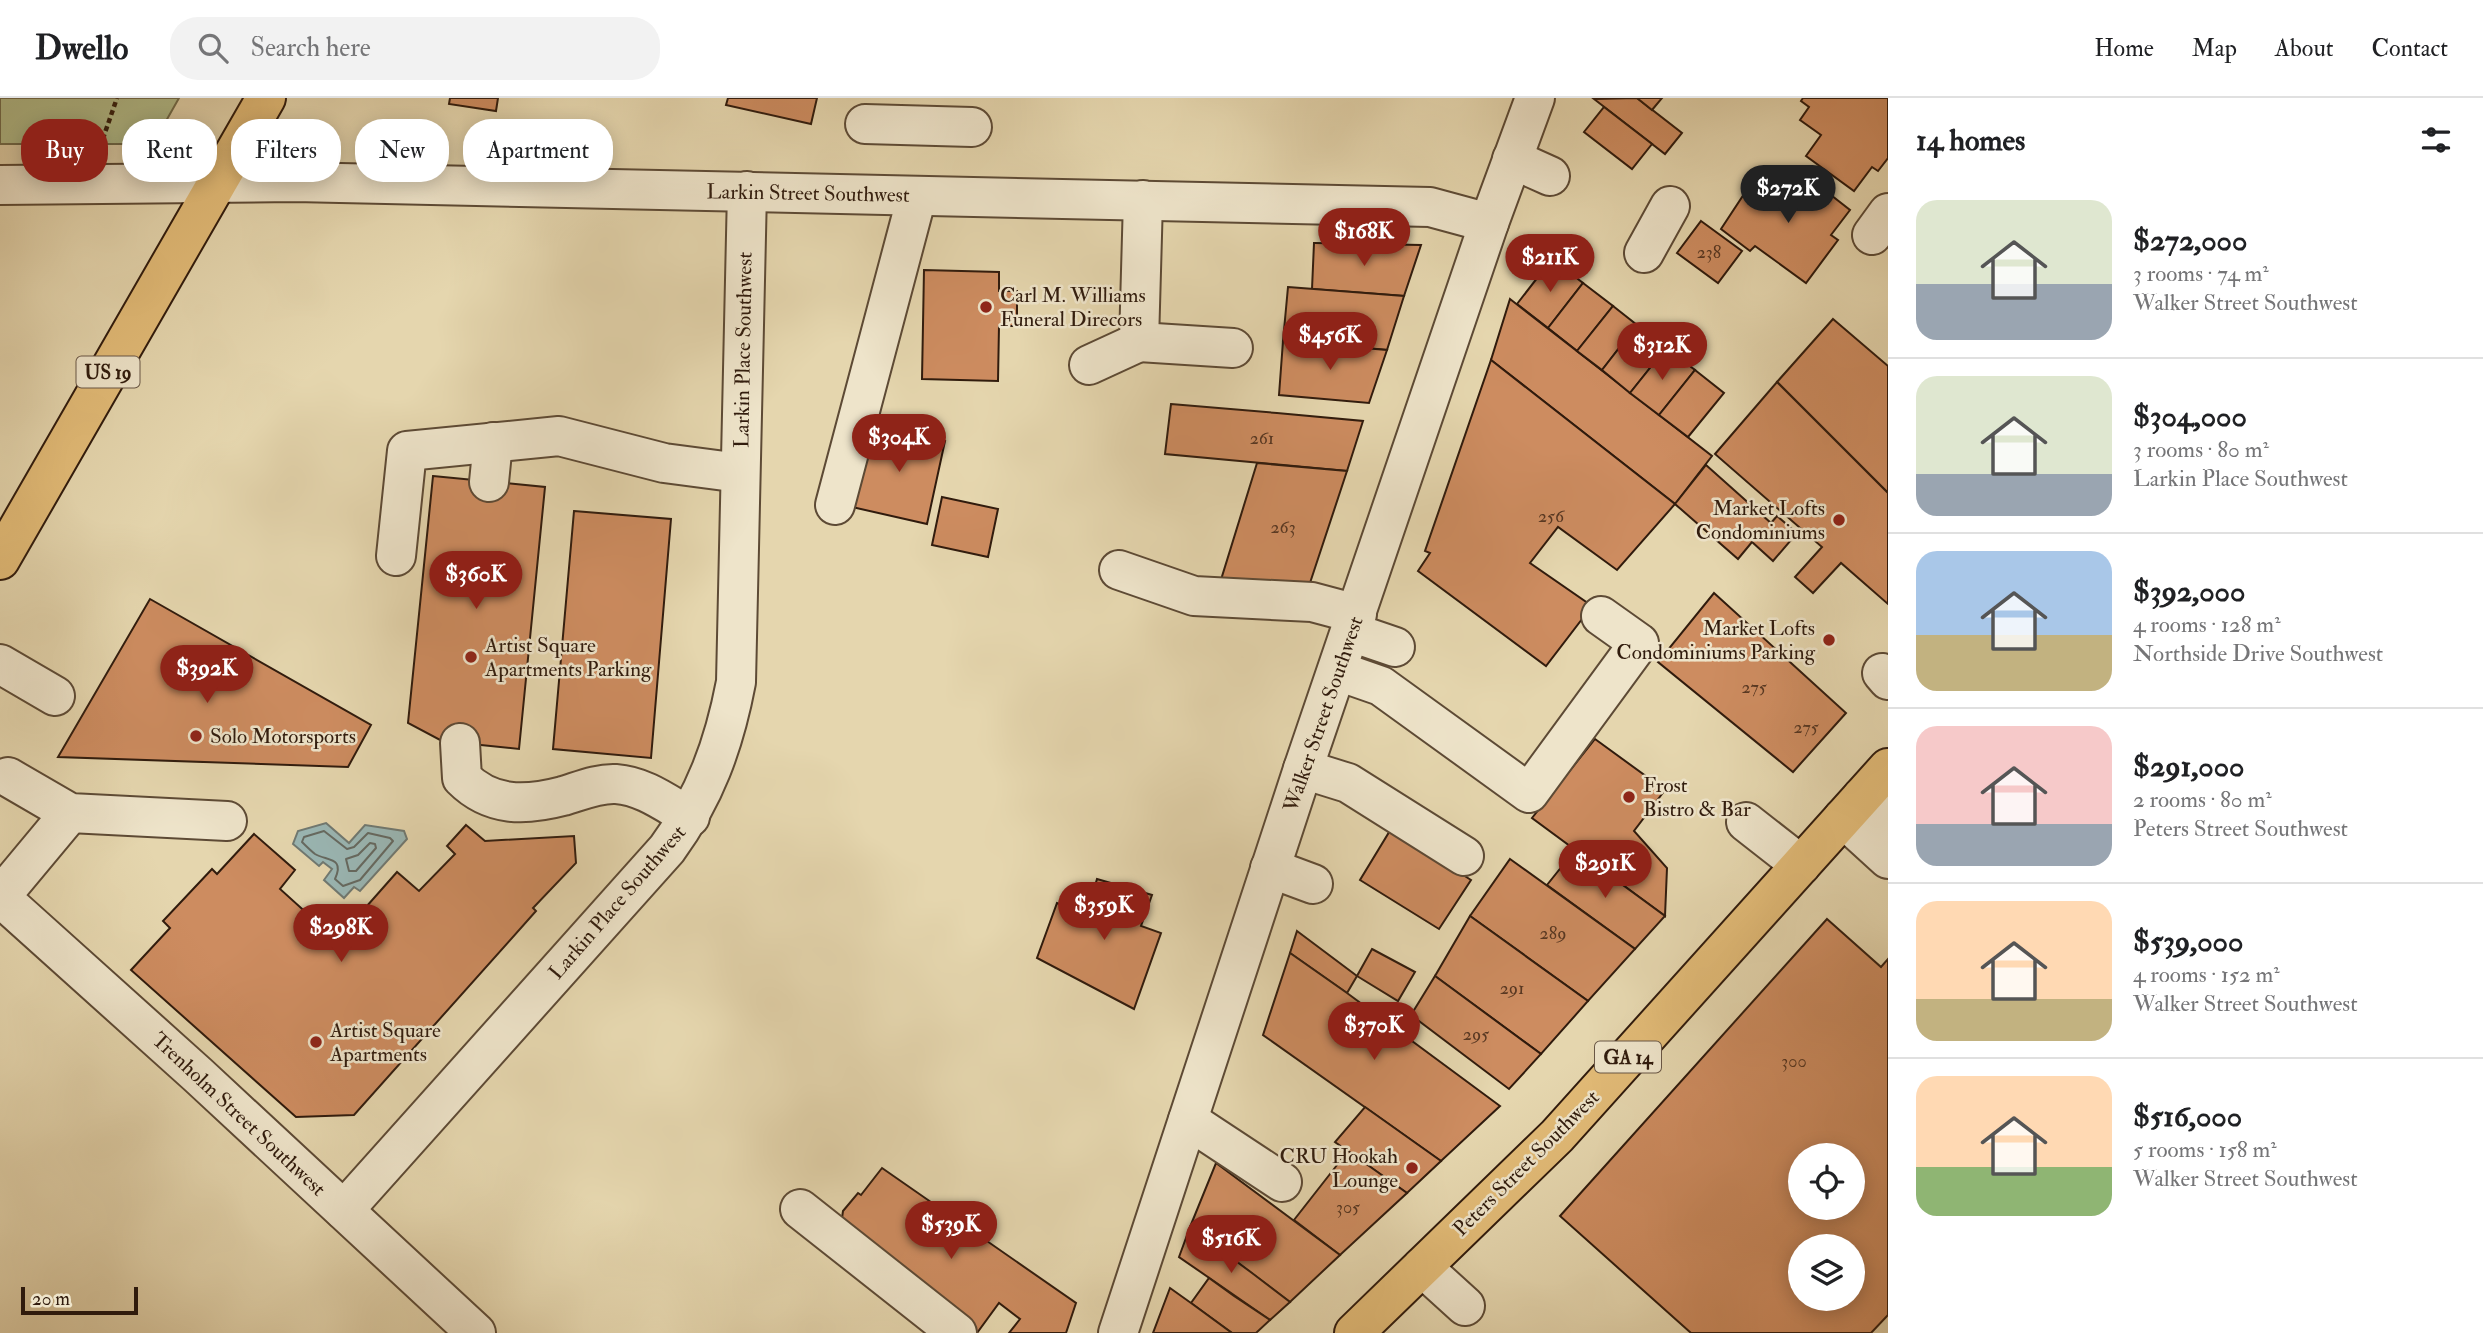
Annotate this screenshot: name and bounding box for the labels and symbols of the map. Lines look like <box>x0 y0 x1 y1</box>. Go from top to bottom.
pin: $272K <box>1739 166 1837 225</box>
street label: Larkin Street Southwest <box>706 178 910 209</box>
pin: $168K <box>1315 208 1413 268</box>
pin: $211K <box>1501 234 1599 294</box>
house number: 238 <box>1697 241 1721 264</box>
street label: Larkin Place Southwest <box>728 251 759 448</box>
place label: Carl M. Williams Funeral Direcors <box>1000 282 1146 333</box>
marker: Carl M. Williams Funeral Direcors <box>978 299 994 315</box>
pin: $456K <box>1281 313 1379 372</box>
pin: $312K <box>1613 322 1711 382</box>
road number: US 19 <box>76 356 140 388</box>
pin: $304K <box>850 414 948 474</box>
house number: 261 <box>1250 427 1274 450</box>
place label: Market Lofts Condominiums <box>1696 495 1825 546</box>
house number: 256 <box>1538 505 1565 528</box>
marker: Market Lofts Condominiums <box>1831 512 1847 528</box>
house number: 263 <box>1270 516 1296 539</box>
pin: $360K <box>427 552 525 611</box>
street label: Walker Street Southwest <box>1277 613 1370 816</box>
place label: Market Lofts Condominiums Parking <box>1616 615 1816 666</box>
place label: Artist Square Apartments Parking <box>484 632 652 683</box>
marker: Market Lofts Condominiums Parking <box>1821 632 1837 648</box>
pin: $392K <box>158 646 256 705</box>
marker: Artist Square Apartments Parking <box>463 649 479 665</box>
house number: 275 <box>1741 676 1767 699</box>
house number: 275 <box>1793 716 1819 739</box>
place label: Solo Motorsports <box>210 723 356 750</box>
marker: Solo Motorsports <box>188 728 204 744</box>
place label: Frost Bistro & Bar <box>1643 772 1751 823</box>
marker: Frost Bistro & Bar <box>1621 789 1637 805</box>
street label: Larkin Place Southwest <box>543 819 692 985</box>
pin: $291K <box>1556 840 1654 900</box>
pin: $359K <box>1055 882 1153 942</box>
pin: $298K <box>292 904 390 964</box>
house number: 289 <box>1540 922 1566 945</box>
house number: 291 <box>1500 977 1524 1000</box>
pin: $370K <box>1325 1002 1423 1062</box>
place label: Artist Square Apartments <box>329 1017 441 1068</box>
house number: 295 <box>1463 1023 1489 1046</box>
street label: Trenholm Street Southwest <box>146 1027 332 1202</box>
marker: Artist Square Apartments <box>308 1034 324 1050</box>
road number: GA 14 <box>1595 1042 1661 1072</box>
house number: 300 <box>1781 1050 1807 1073</box>
street label: Peters Street Southwest <box>1447 1084 1605 1242</box>
place label: CRU Hookah Lounge <box>1280 1143 1398 1194</box>
marker: CRU Hookah Lounge <box>1404 1160 1420 1176</box>
house number: 305 <box>1336 1196 1360 1219</box>
pin: $539K <box>902 1202 1000 1261</box>
pin: $516K <box>1182 1216 1280 1275</box>
scale bar <box>21 1284 138 1316</box>

